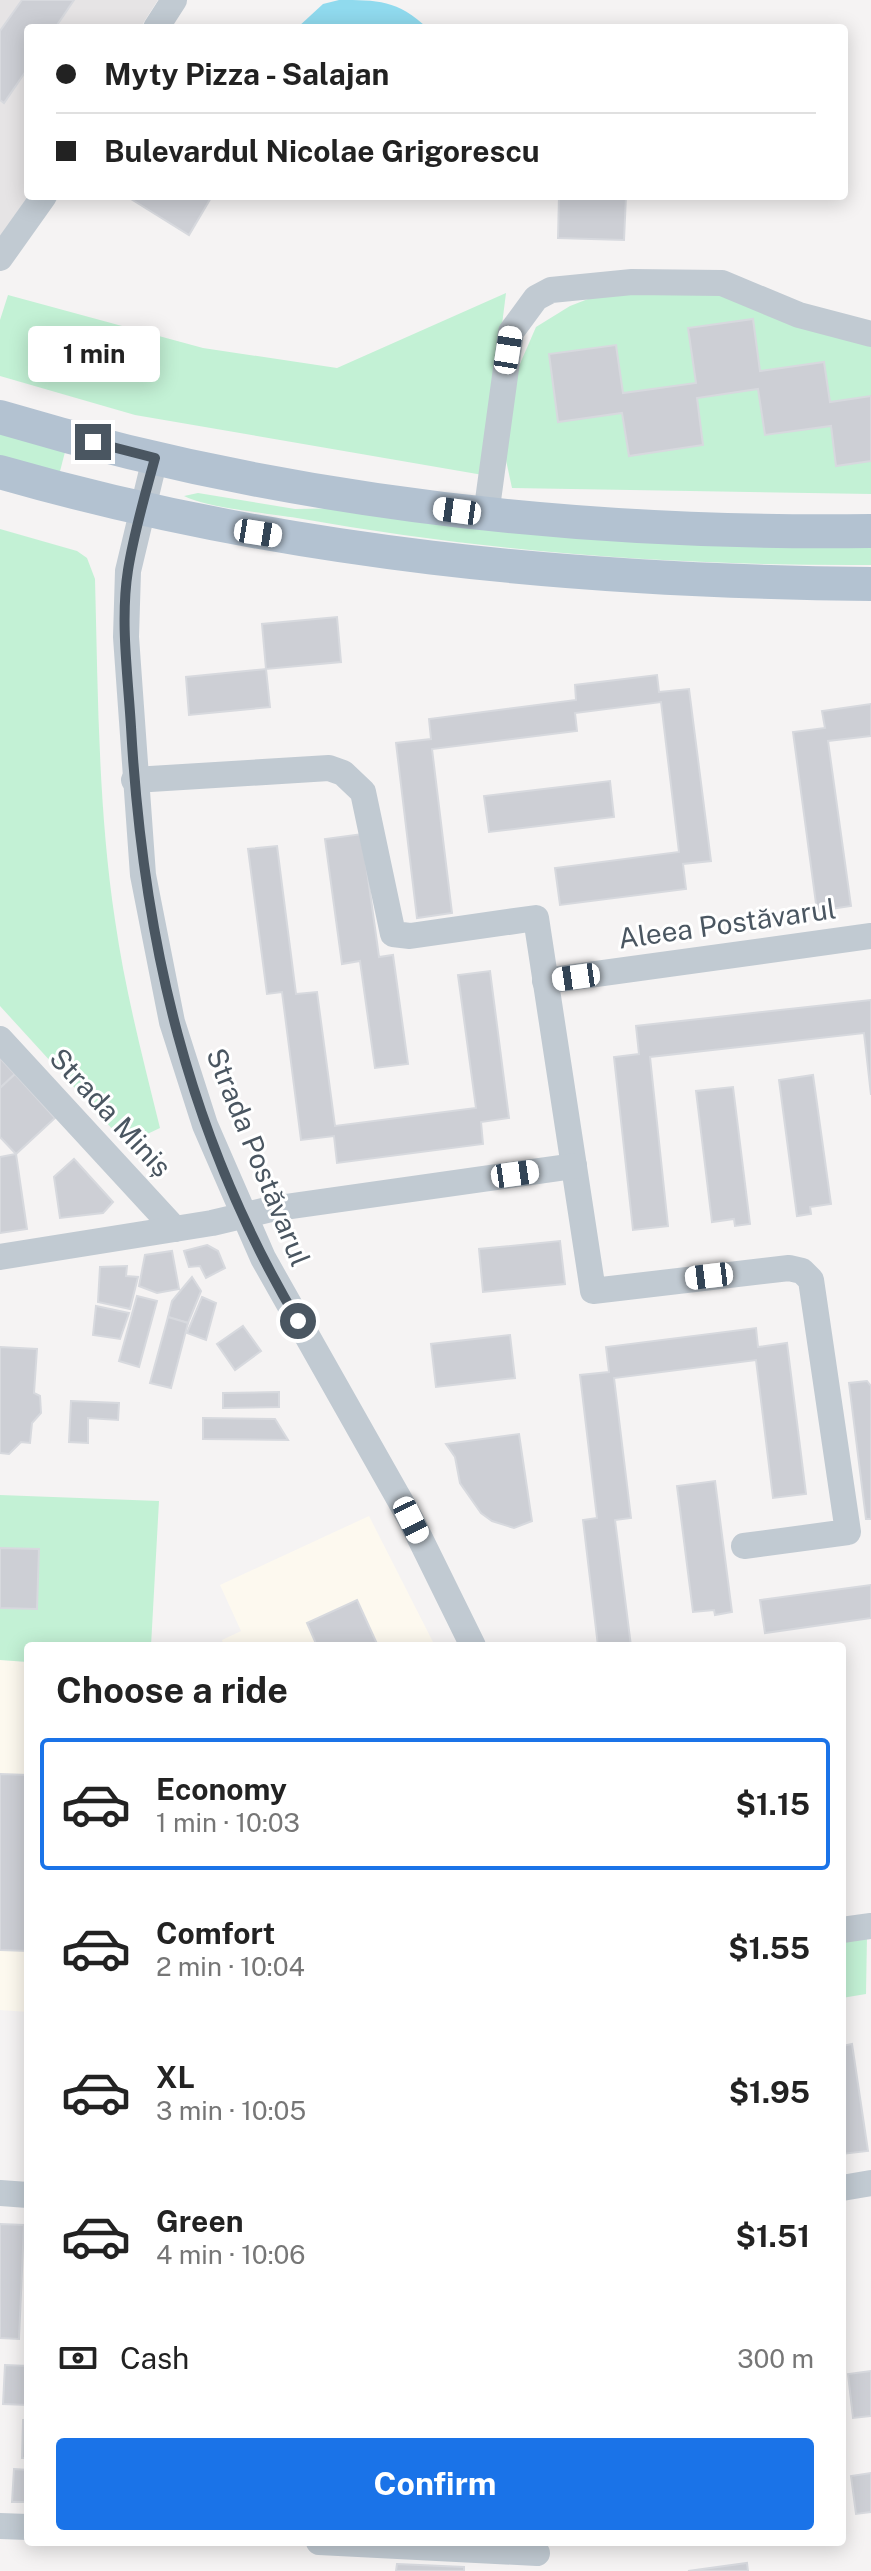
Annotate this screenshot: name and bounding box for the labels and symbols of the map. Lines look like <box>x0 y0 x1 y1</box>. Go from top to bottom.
car <box>492 324 524 376</box>
callout: 1 min <box>27 326 159 382</box>
route end <box>75 424 111 460</box>
car <box>432 496 482 526</box>
car <box>232 517 284 549</box>
street label: Aleea Postăvarul <box>616 891 838 955</box>
car <box>551 962 601 992</box>
street label: Strada Miniș <box>43 1041 179 1183</box>
street label: Strada Postăvarul <box>200 1043 318 1271</box>
car <box>490 1159 540 1189</box>
car <box>684 1261 734 1291</box>
route start <box>280 1303 316 1339</box>
car <box>390 1493 432 1547</box>

